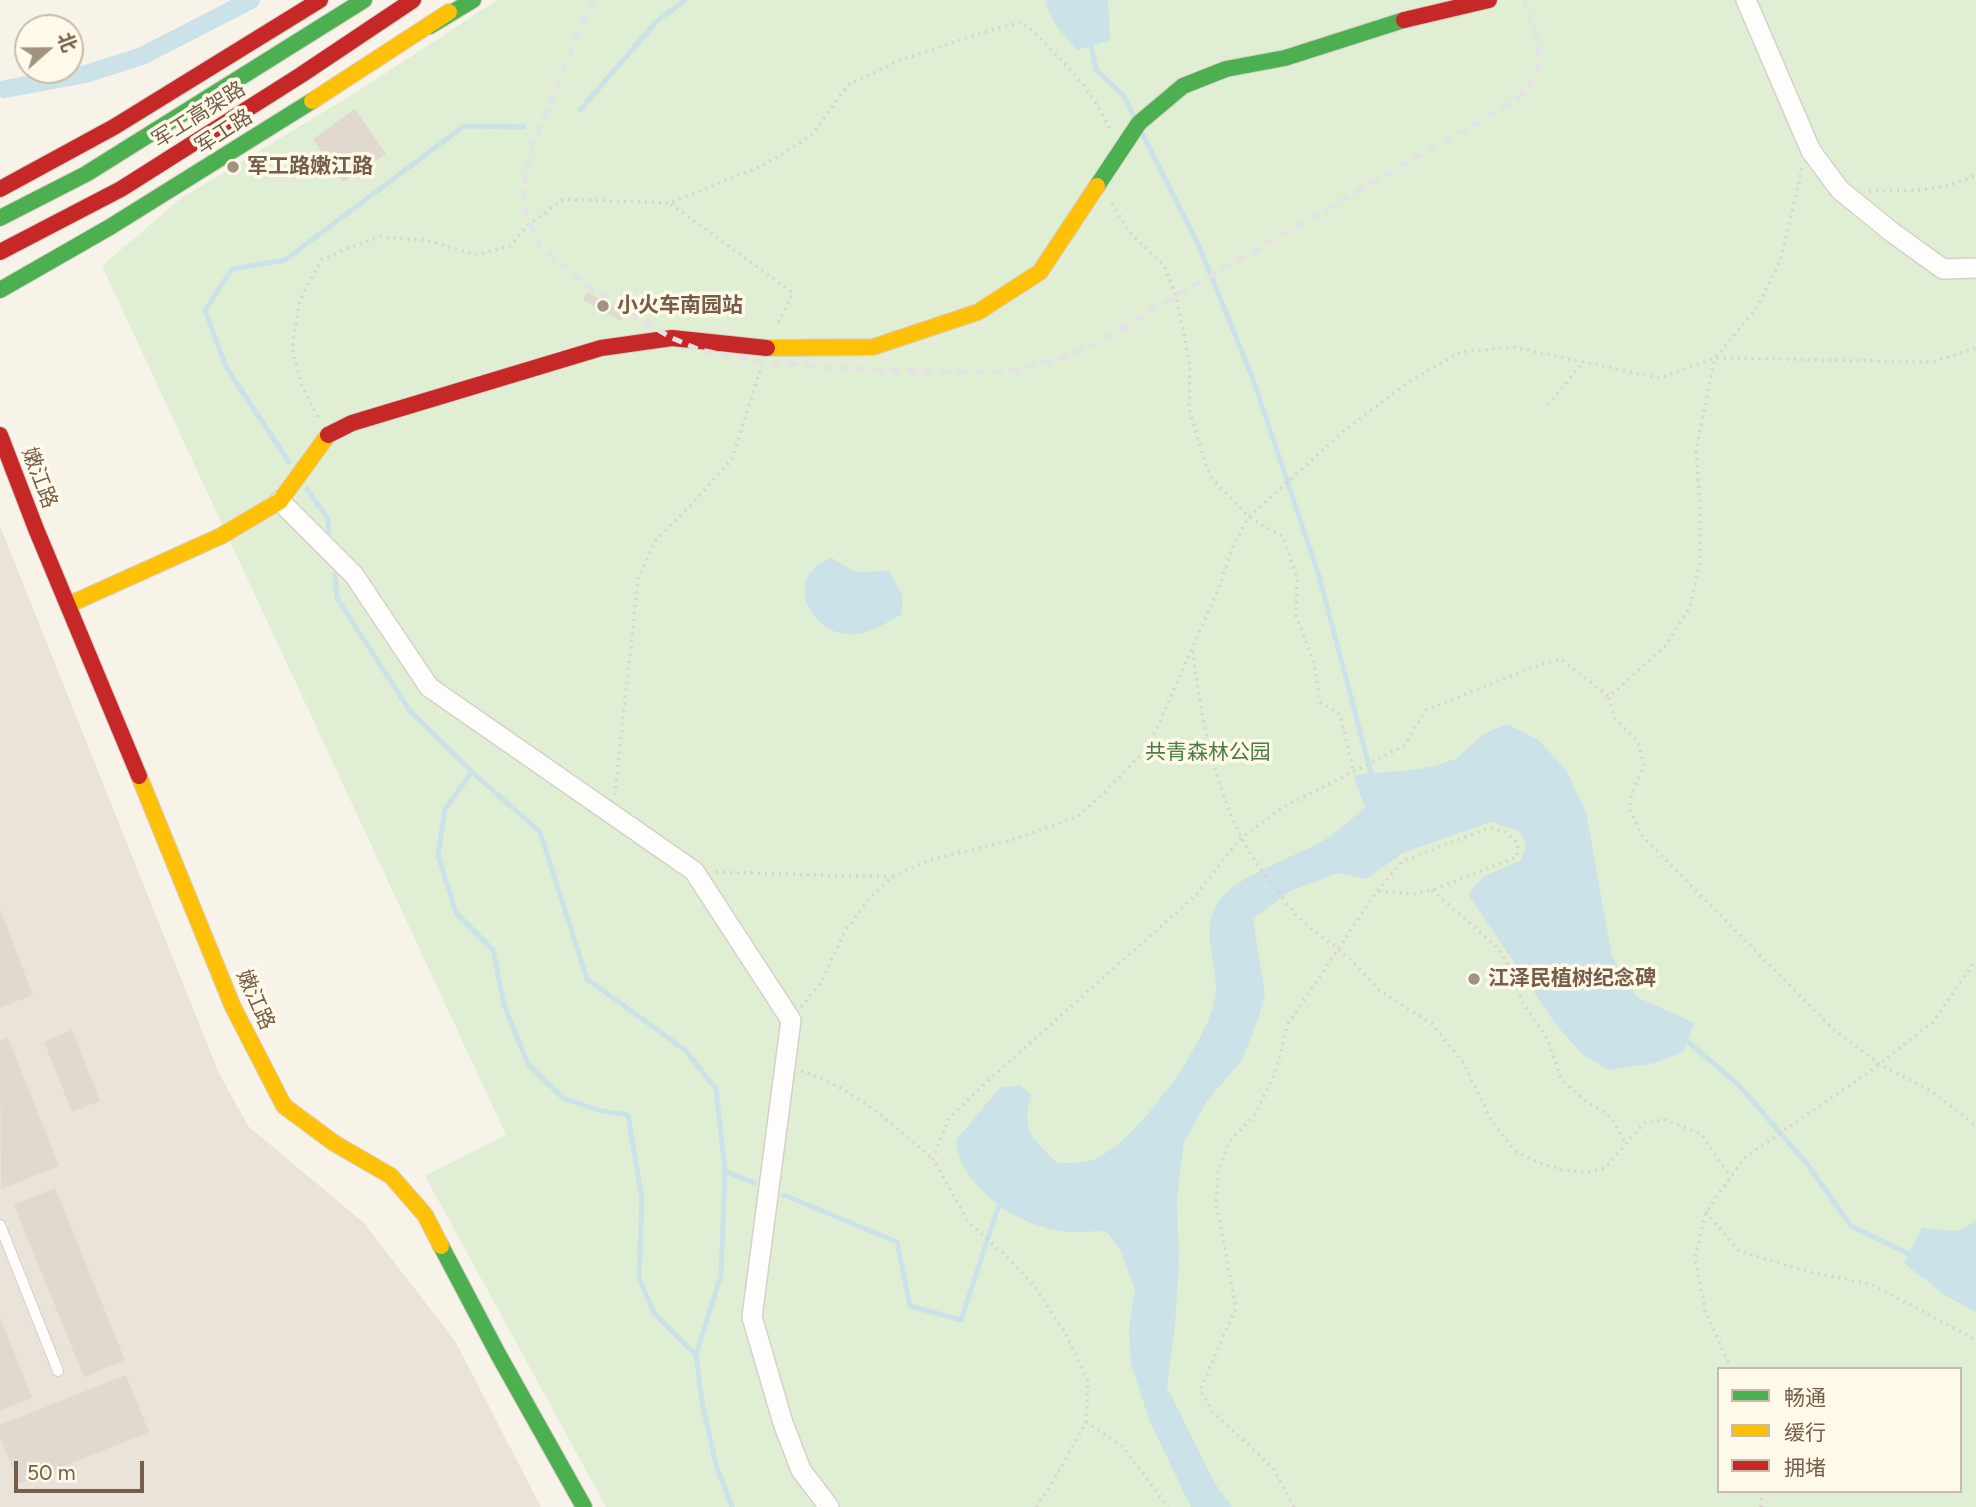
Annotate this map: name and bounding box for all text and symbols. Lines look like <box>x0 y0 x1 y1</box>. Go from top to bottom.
north arrow <box>14 14 84 84</box>
text: 北 <box>53 29 81 55</box>
street label: 军工高架路 <box>148 76 250 154</box>
street label: 军工路 <box>191 104 257 160</box>
place label: 军工路嫩江路 <box>247 154 373 180</box>
marker: 军工路嫩江路 <box>225 159 241 175</box>
place label: 小火车南园站 <box>617 293 743 319</box>
marker: 小火车南园站 <box>595 298 611 314</box>
street label: 嫩江路 <box>16 444 62 512</box>
park label: 共青森林公园 <box>1145 740 1271 766</box>
street label: 嫩江路 <box>231 966 279 1034</box>
place label: 江泽民植树纪念碑 <box>1488 966 1656 992</box>
marker: 江泽民植树纪念碑 <box>1466 971 1482 987</box>
legend <box>1717 1367 1962 1493</box>
text: 畅通 <box>1784 1385 1826 1410</box>
text: 缓行 <box>1784 1420 1826 1445</box>
scale bar <box>18 1448 147 1492</box>
text: 拥堵 <box>1784 1455 1826 1480</box>
text: 50 m <box>27 1460 76 1485</box>

